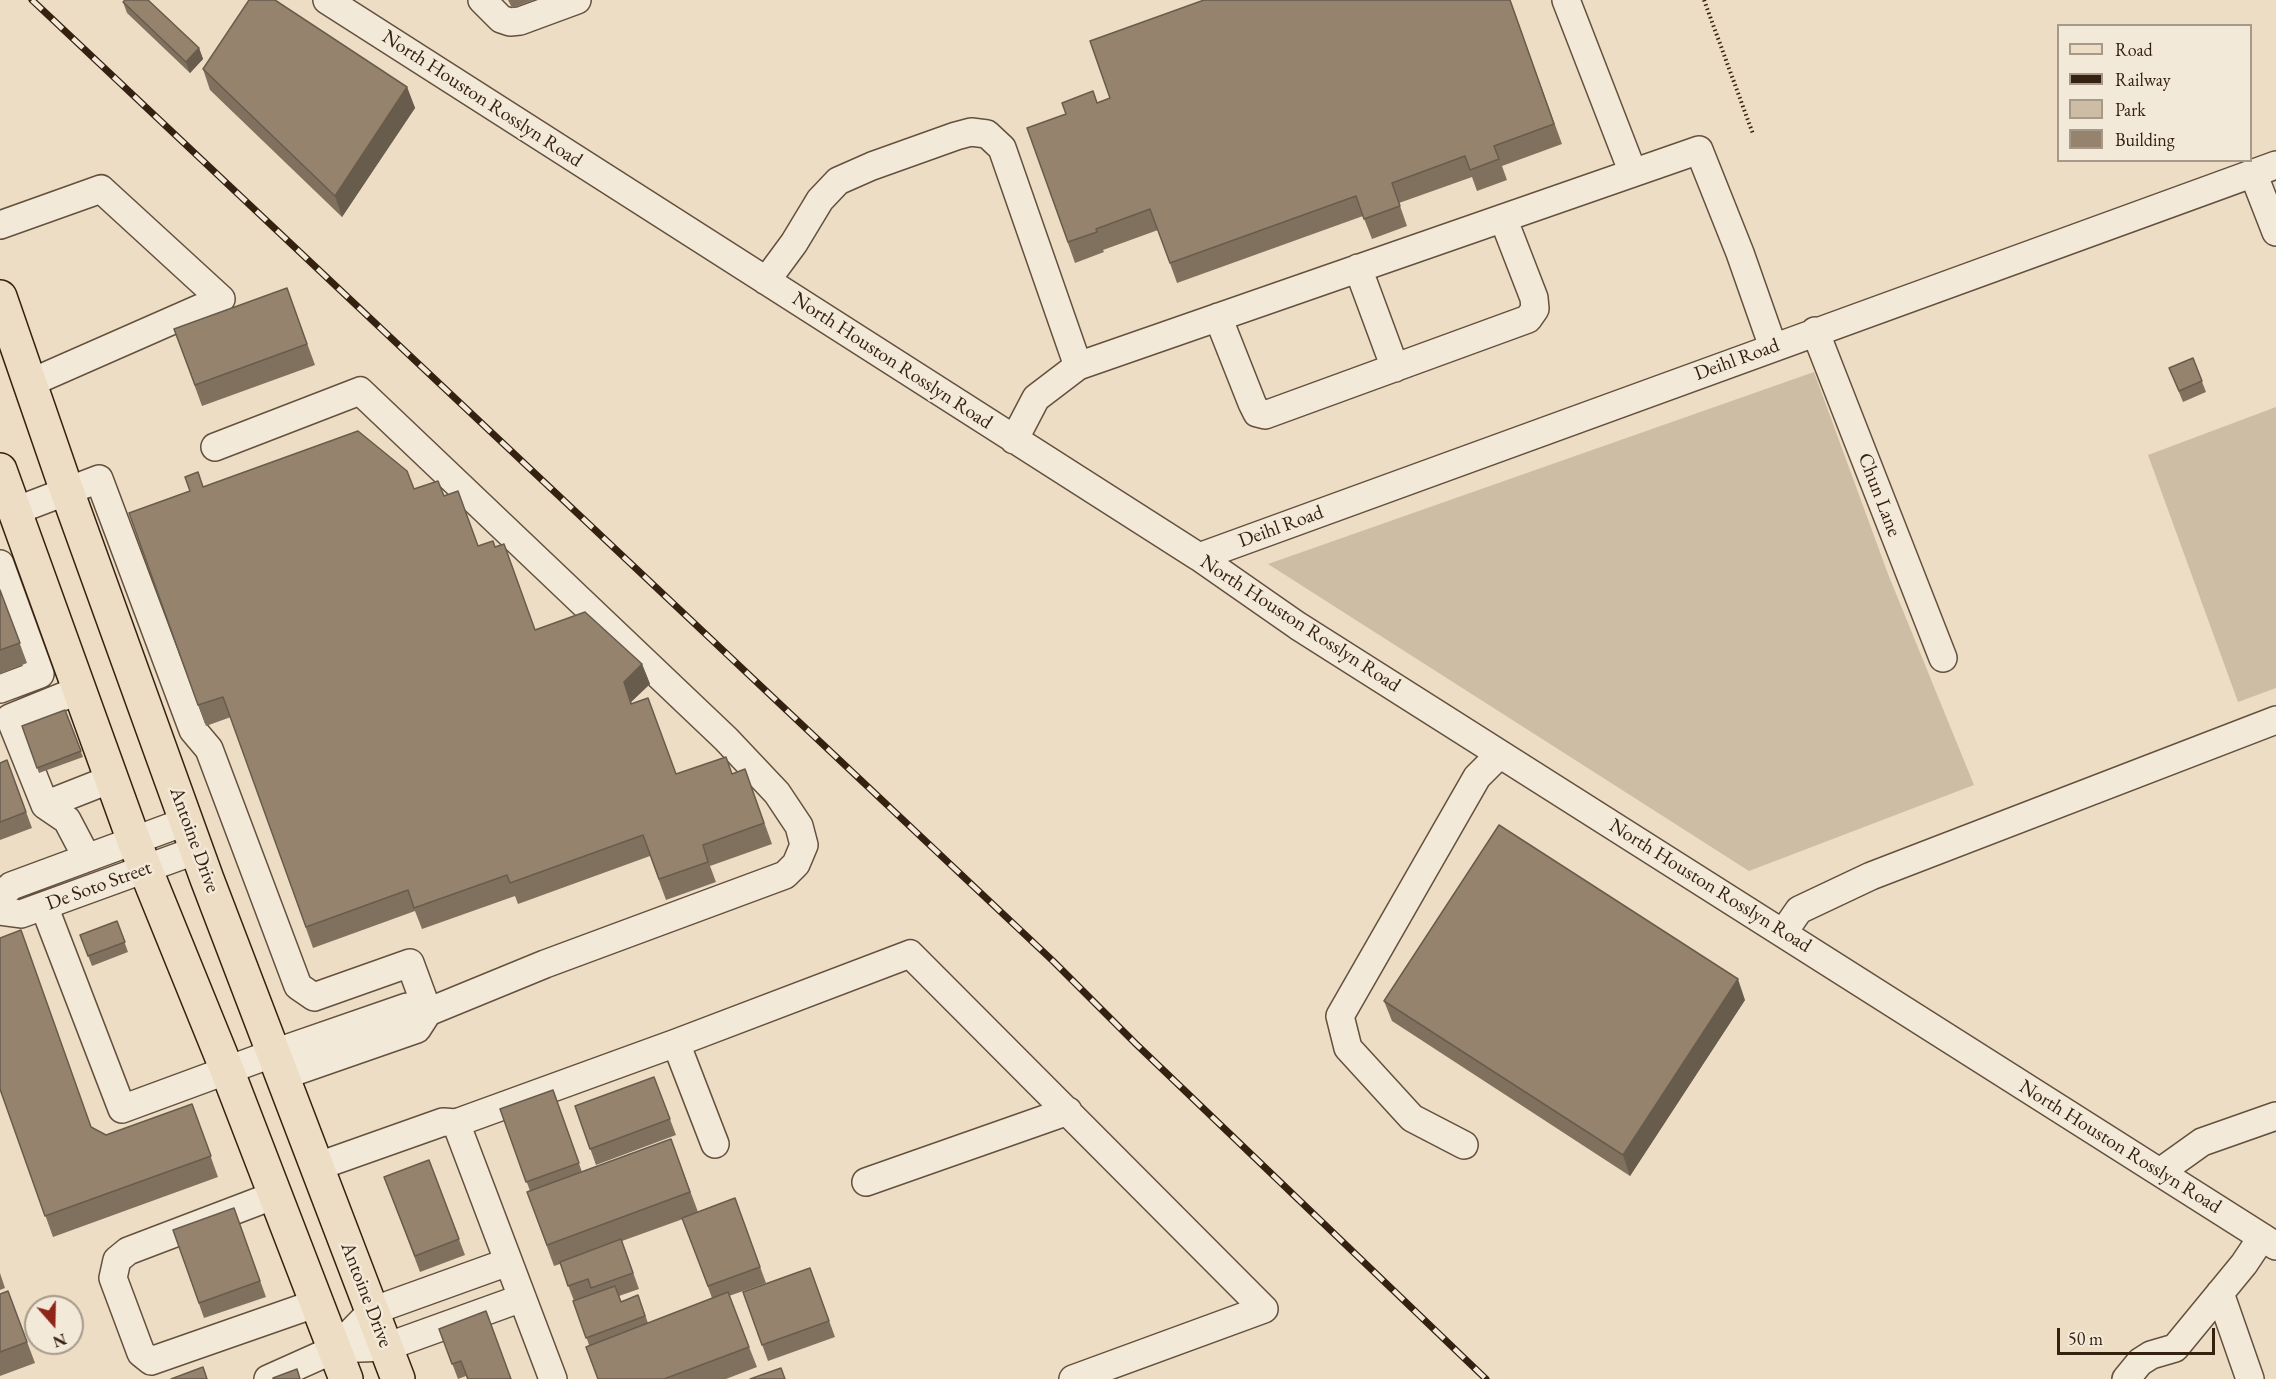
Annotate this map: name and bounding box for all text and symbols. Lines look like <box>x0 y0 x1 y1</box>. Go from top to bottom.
legend <box>2057 24 2252 162</box>
street label: North Houston Rosslyn Road <box>377 25 587 173</box>
text: Road <box>2115 38 2153 61</box>
text: Railway <box>2115 68 2171 91</box>
text: Park <box>2115 98 2146 121</box>
text: Building <box>2115 128 2175 151</box>
street label: North Houston Rosslyn Road <box>787 287 997 435</box>
street label: Deihl Road <box>1691 334 1783 386</box>
street label: Chun Lane <box>1852 450 1906 540</box>
street label: Deihl Road <box>1235 501 1327 553</box>
street label: North Houston Rosslyn Road <box>1195 550 1405 698</box>
street label: Antoine Drive <box>164 784 224 896</box>
street label: North Houston Rosslyn Road <box>1604 814 1816 958</box>
street label: De Soto Street <box>43 856 155 916</box>
street label: North Houston Rosslyn Road <box>2014 1075 2226 1219</box>
street label: Antoine Drive <box>335 1239 397 1351</box>
north arrow <box>24 1295 84 1355</box>
scale bar <box>2060 1316 2218 1354</box>
text: 50 m <box>2068 1327 2103 1350</box>
text: N <box>50 1328 69 1353</box>

